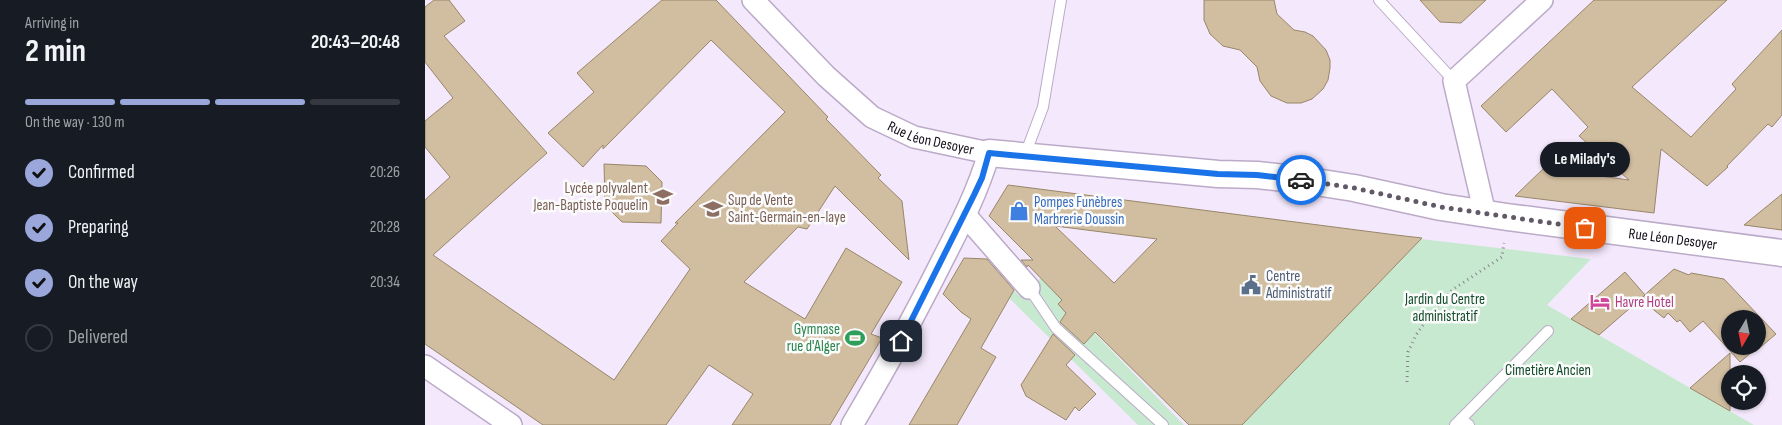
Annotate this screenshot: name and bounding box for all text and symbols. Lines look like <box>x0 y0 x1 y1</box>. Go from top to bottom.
text: Arriving in <box>25 14 79 33</box>
text: 20:43–20:48 <box>311 31 400 54</box>
text: 2 min <box>25 32 86 71</box>
text: On the way · 130 m <box>25 113 124 132</box>
street label: Rue Léon Desoyer <box>884 117 976 160</box>
callout: Le Milady's <box>1540 143 1630 178</box>
text: Le Milady's <box>1554 150 1616 169</box>
courier <box>1276 155 1326 205</box>
icon: check <box>25 159 53 187</box>
text: Confirmed <box>68 161 135 184</box>
text: 20:26 <box>370 163 400 182</box>
icon: car <box>1287 166 1315 194</box>
place label: Lycée polyvalent Jean-Baptiste Poquelin <box>532 179 648 215</box>
school or university icon: Lycée polyvalent Jean-Baptiste Poquelin <box>652 186 674 208</box>
place label: Sup de Vente Saint-Germain-en-laye <box>728 191 846 227</box>
place label: Pompes Funèbres Marbrerie Doussin <box>1034 193 1125 229</box>
school or university icon: Sup de Vente Saint-Germain-en-laye <box>702 198 724 220</box>
shop icon: Pompes Funèbres Marbrerie Doussin <box>1008 200 1030 222</box>
pin <box>1564 207 1606 249</box>
icon: check <box>25 214 53 242</box>
icon: bag <box>1571 214 1599 242</box>
text: Preparing <box>68 216 129 239</box>
text: 20:28 <box>370 218 400 237</box>
street label: Rue Léon Desoyer <box>1627 224 1719 255</box>
place label: Centre Administratif <box>1265 267 1332 303</box>
icon: check <box>25 269 53 297</box>
text: On the way <box>68 271 138 294</box>
text: 20:34 <box>370 273 400 292</box>
public building icon: Centre Administratif <box>1240 274 1262 296</box>
park label: Jardin du Centre administratif <box>1404 290 1485 326</box>
hotel icon: Havre Hotel <box>1589 291 1611 313</box>
place label: Havre Hotel <box>1615 293 1674 312</box>
north arrow <box>1721 310 1766 355</box>
map controls <box>1721 310 1766 410</box>
place label: Gymnase rue d'Alger <box>787 320 841 356</box>
pin <box>880 320 922 362</box>
text: Delivered <box>68 326 128 349</box>
sports icon: Gymnase rue d'Alger <box>844 327 866 349</box>
icon: home <box>887 327 915 355</box>
park label: Cimetière Ancien <box>1505 361 1591 380</box>
button: locate <box>1721 365 1766 410</box>

